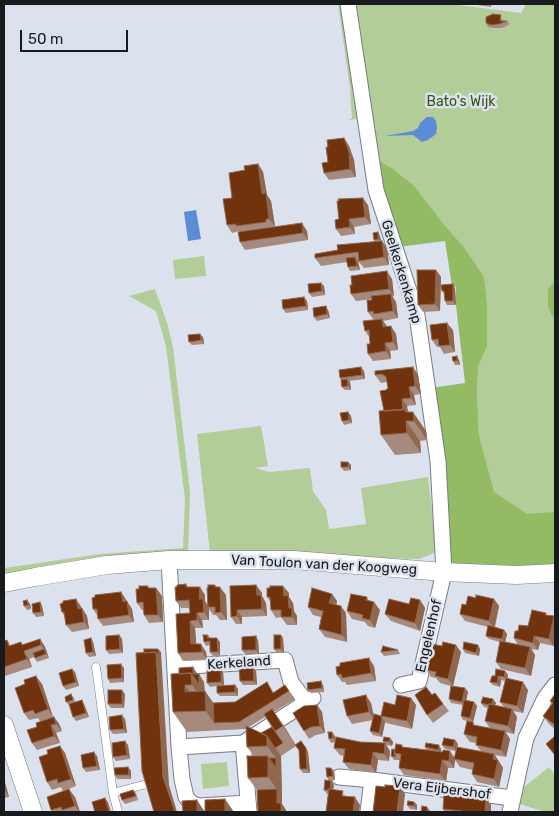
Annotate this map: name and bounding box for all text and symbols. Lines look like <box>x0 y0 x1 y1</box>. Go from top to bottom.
scale bar <box>22 20 130 52</box>
text: 50 m <box>28 30 63 48</box>
park label: Bato's Wijk <box>427 94 495 110</box>
street label: Geelkerkenkamp <box>377 218 425 326</box>
street label: Van Toulon van der Koogweg <box>231 552 417 578</box>
street label: Engelenhof <box>412 598 446 674</box>
street label: Kerkeland <box>207 652 271 674</box>
street label: Vera Eijbershof <box>392 775 492 803</box>

